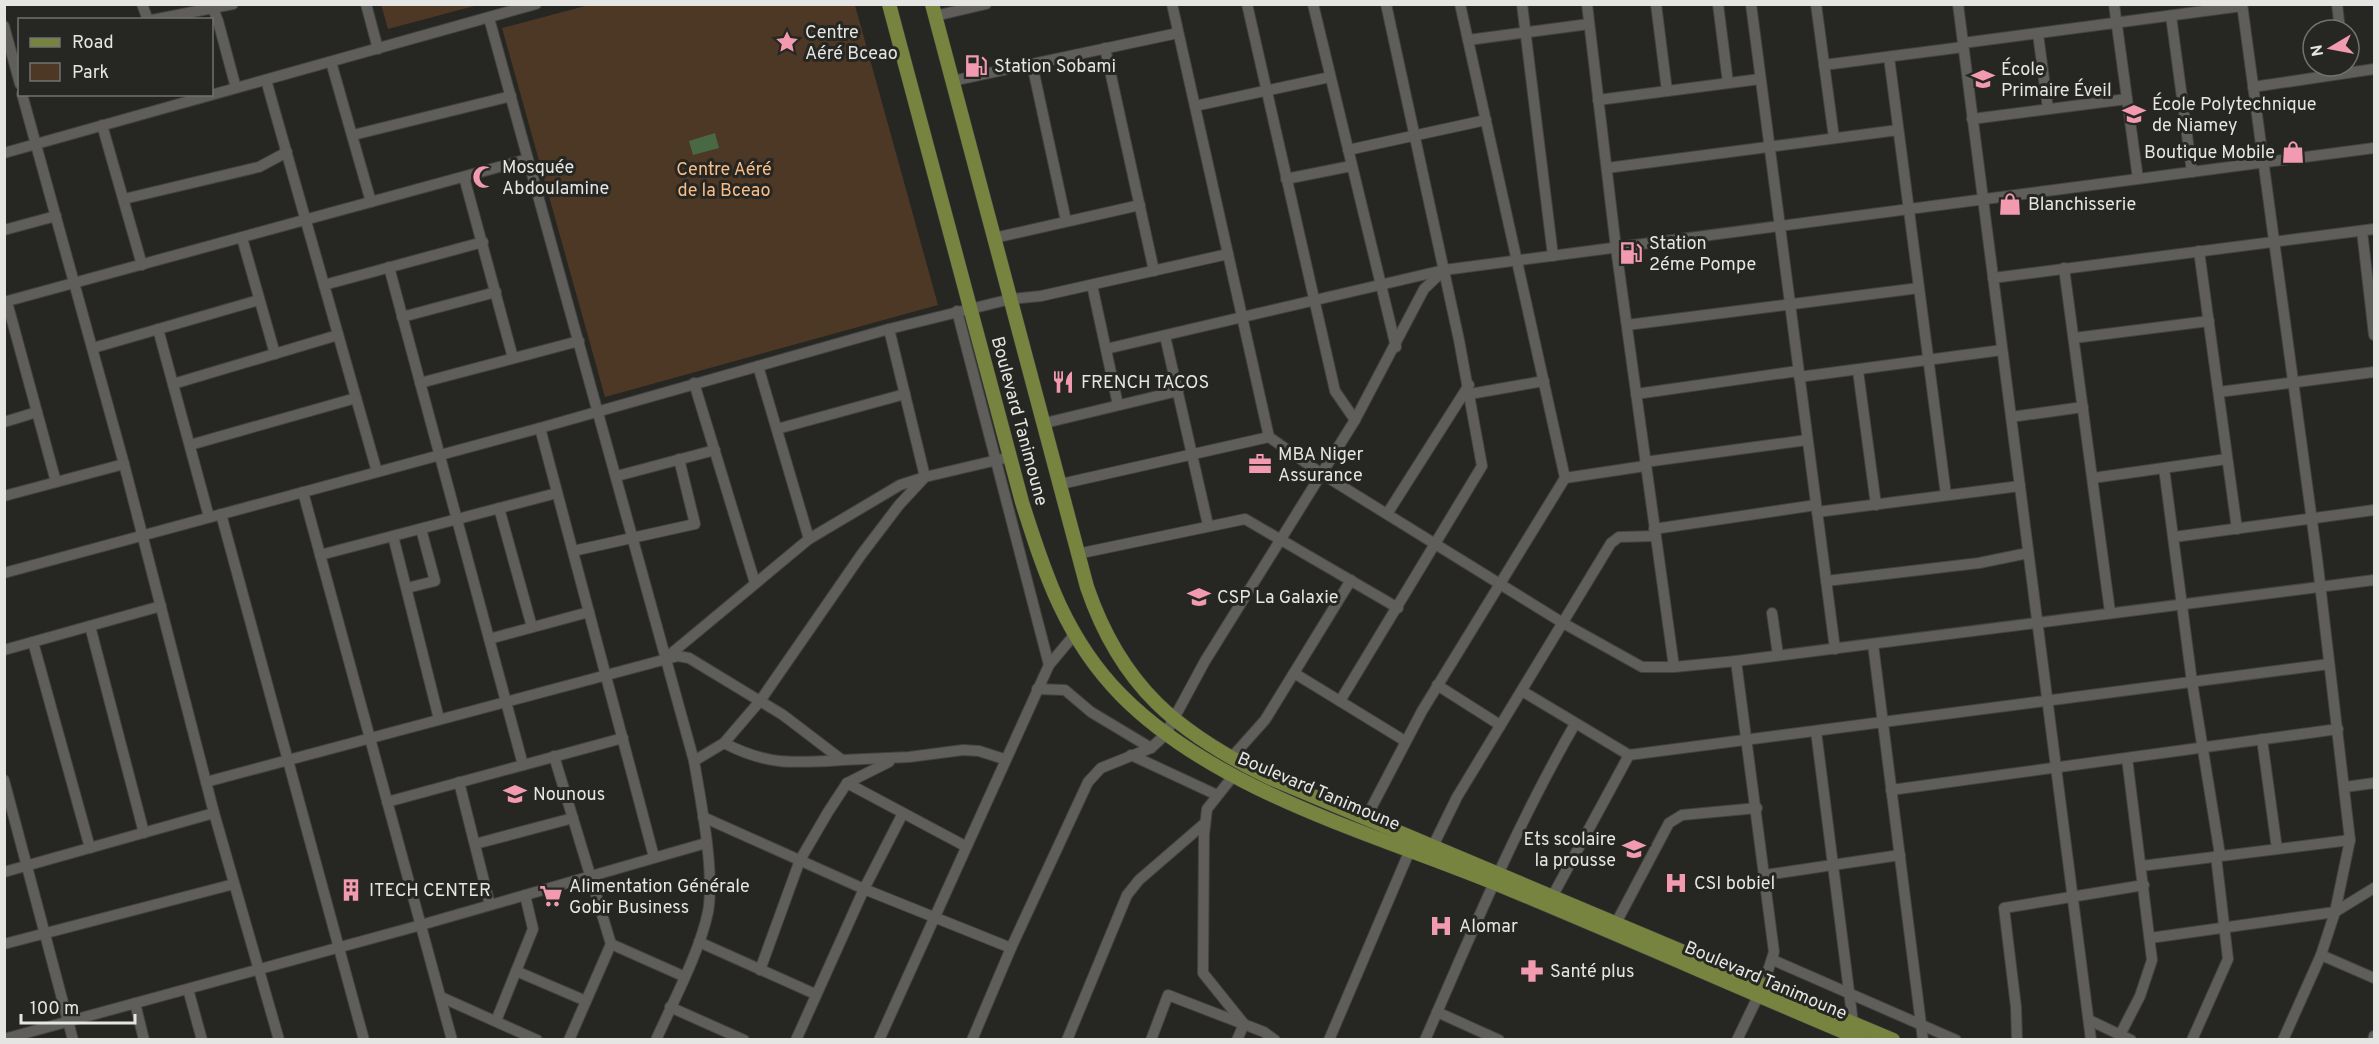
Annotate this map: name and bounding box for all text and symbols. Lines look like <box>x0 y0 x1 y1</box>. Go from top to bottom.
legend <box>18 18 213 96</box>
north arrow <box>2301 18 2361 78</box>
place label: Centre Aéré Bceao <box>805 22 898 66</box>
place icon: Centre Aéré Bceao <box>774 29 800 55</box>
text: Road <box>72 32 114 55</box>
text: N <box>2307 43 2329 58</box>
fuel station icon: Station Sobami <box>963 53 989 79</box>
place label: Station Sobami <box>994 56 1116 79</box>
place label: École Primaire Éveil <box>2001 57 2112 103</box>
text: Park <box>72 62 109 85</box>
school or university icon: École Primaire Éveil <box>1970 66 1996 92</box>
place label: École Polytechnique de Niamey <box>2152 92 2316 138</box>
school or university icon: École Polytechnique de Niamey <box>2121 101 2147 127</box>
shop icon: Boutique Mobile <box>2280 139 2306 165</box>
place label: Boutique Mobile <box>2144 142 2275 165</box>
place label: Mosquée Abdoulamine <box>502 157 609 201</box>
park label: Centre Aéré de la Bceao <box>676 159 772 203</box>
mosque icon: Mosquée Abdoulamine <box>471 164 497 190</box>
shop icon: Blanchisserie <box>1997 191 2023 217</box>
place label: Blanchisserie <box>2028 194 2136 217</box>
place label: Station 2éme Pompe <box>1649 233 1756 277</box>
fuel station icon: Station 2éme Pompe <box>1618 240 1644 266</box>
street label: Boulevard Tanimoune <box>985 334 1052 509</box>
restaurant icon: FRENCH TACOS <box>1050 369 1076 395</box>
place label: FRENCH TACOS <box>1081 372 1209 395</box>
place label: MBA Niger Assurance <box>1278 444 1364 488</box>
office icon: MBA Niger Assurance <box>1247 451 1273 477</box>
school or university icon: CSP La Galaxie <box>1186 584 1212 610</box>
place label: CSP La Galaxie <box>1217 587 1339 610</box>
street label: Boulevard Tanimoune <box>1234 748 1403 837</box>
school or university icon: Nounous <box>502 781 528 807</box>
place label: Nounous <box>533 784 605 807</box>
place label: Ets scolaire la prousse <box>1524 829 1616 873</box>
school or university icon: Ets scolaire la prousse <box>1621 836 1647 862</box>
hospital icon: CSI bobiel <box>1663 870 1689 896</box>
place label: CSI bobiel <box>1694 873 1775 896</box>
place label: Alimentation Générale Gobir Business <box>569 876 750 920</box>
building icon: ITECH CENTER <box>338 877 364 903</box>
place label: ITECH CENTER <box>369 880 491 903</box>
supermarket icon: Alimentation Générale Gobir Business <box>538 883 564 909</box>
hospital icon: Alomar <box>1428 913 1454 939</box>
place label: Alomar <box>1459 916 1518 939</box>
street label: Boulevard Tanimoune <box>1681 937 1850 1026</box>
pharmacy icon: Santé plus <box>1519 958 1545 984</box>
place label: Santé plus <box>1550 961 1634 984</box>
scale bar <box>21 987 135 1025</box>
text: 100 m <box>30 998 79 1021</box>

